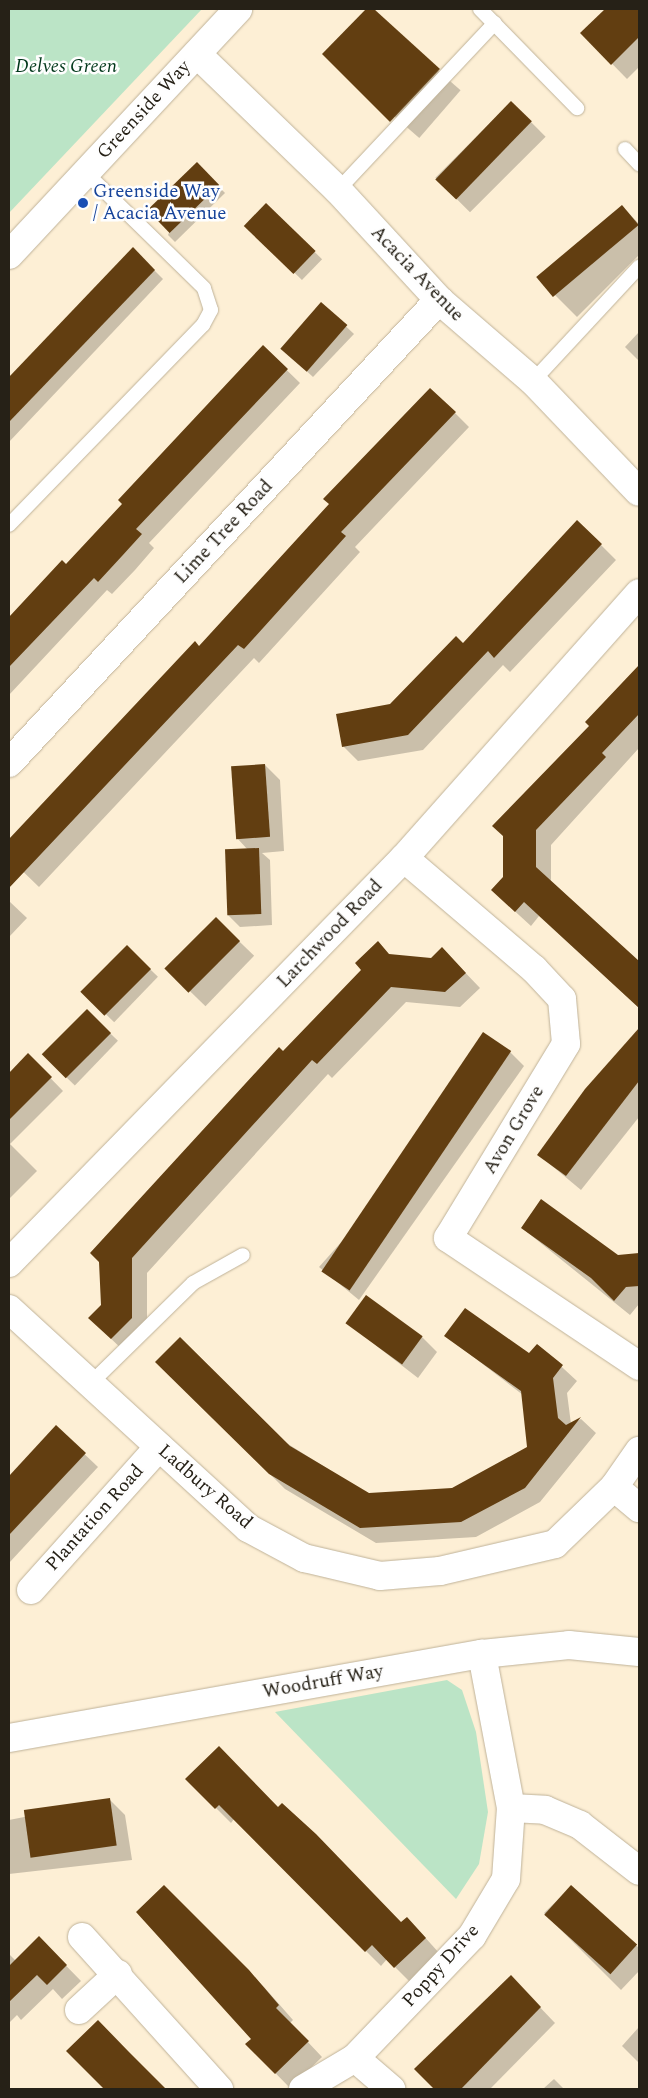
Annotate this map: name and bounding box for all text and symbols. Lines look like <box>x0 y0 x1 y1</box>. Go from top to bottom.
park label: Delves Green <box>15 56 117 78</box>
street label: Greenside Way <box>92 56 196 164</box>
place label: Greenside Way / Acacia Avenue <box>93 181 227 225</box>
marker: Greenside Way / Acacia Avenue <box>77 197 89 209</box>
street label: Acacia Avenue <box>366 221 468 327</box>
street label: Lime Tree Road <box>170 475 278 589</box>
street label: Larchwood Road <box>272 875 388 993</box>
street label: Avon Grove <box>479 1082 549 1178</box>
street label: Ladbury Road <box>153 1440 257 1534</box>
street label: Plantation Road <box>41 1460 149 1576</box>
street label: Woodruff Way <box>261 1660 385 1704</box>
street label: Poppy Drive <box>398 1920 484 2012</box>

